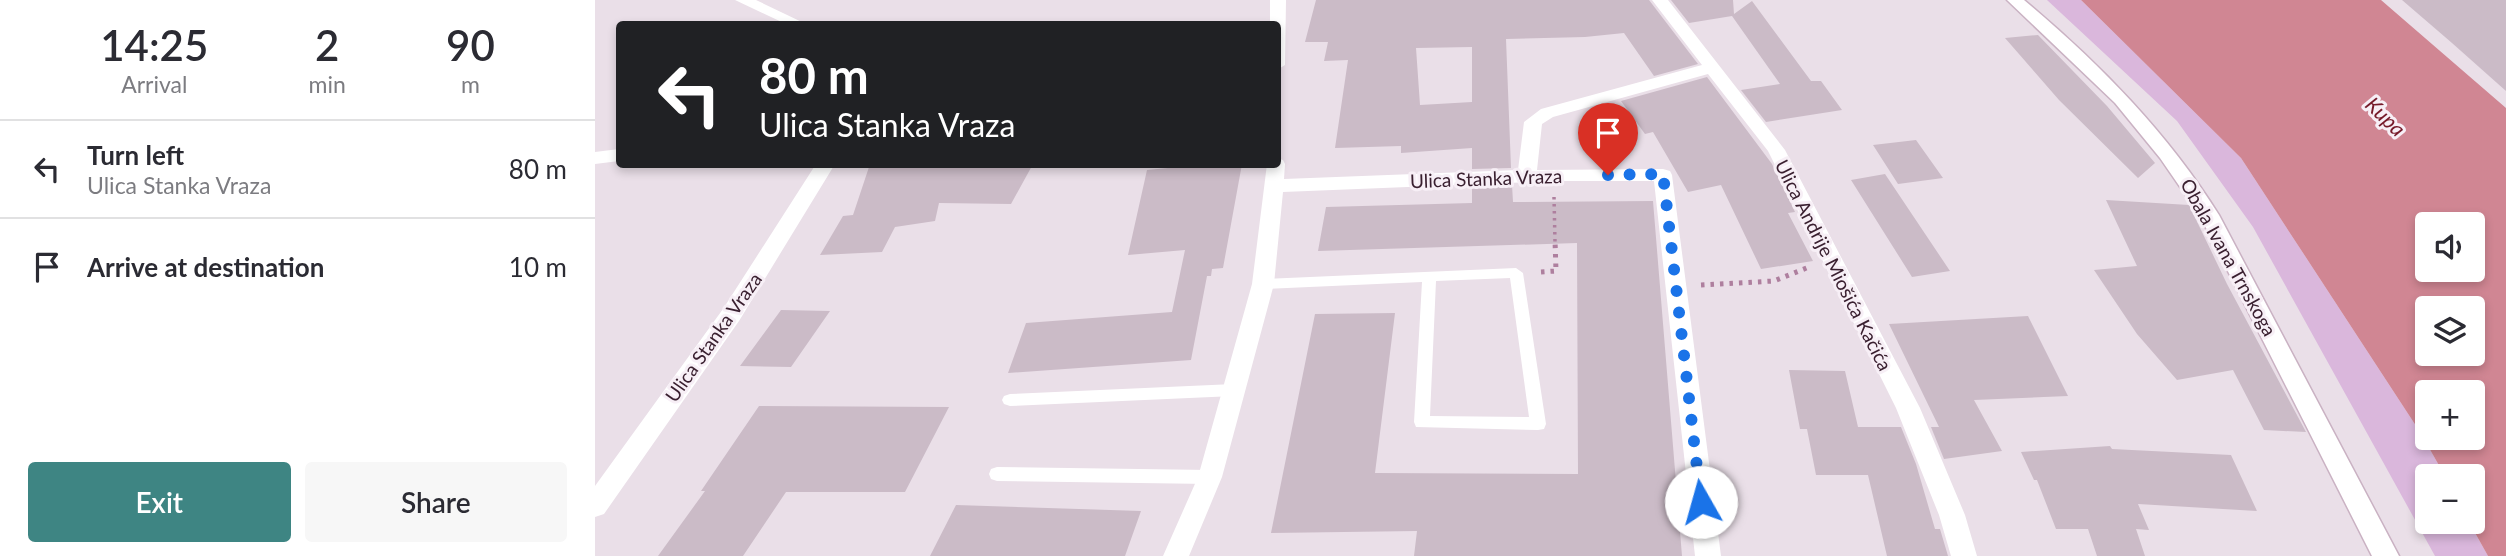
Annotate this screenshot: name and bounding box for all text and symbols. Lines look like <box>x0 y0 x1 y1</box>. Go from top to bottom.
text: 14:25 <box>100 20 208 70</box>
text: 2 <box>315 20 339 70</box>
text: 90 <box>446 20 495 70</box>
text: 80 m <box>759 46 869 104</box>
icon: left <box>644 49 735 140</box>
text: Arrival <box>121 70 187 98</box>
text: min <box>309 70 346 98</box>
text: m <box>461 70 480 98</box>
water label: Kupa <box>2361 91 2411 141</box>
pin <box>1578 103 1638 175</box>
text: Ulica Stanka Vraza <box>759 105 1015 144</box>
icon: arrive <box>1589 114 1627 152</box>
text: Turn left <box>87 139 184 171</box>
icon: left <box>28 150 66 188</box>
text: 80 m <box>509 153 567 185</box>
street label: Ulica Andrije Miošića Kačića <box>1771 156 1897 374</box>
street label: Ulica Stanka Vraza <box>1410 164 1562 192</box>
text: Ulica Stanka Vraza <box>87 171 271 199</box>
street label: Obala Ivana Trnskoga <box>2176 174 2282 340</box>
map controls <box>2415 212 2485 534</box>
button: sound <box>2415 212 2485 282</box>
icon: arrive <box>28 248 66 286</box>
text: Arrive at destination <box>87 251 324 283</box>
text: 10 m <box>509 251 567 283</box>
street label: Ulica Stanka Vraza <box>660 268 766 406</box>
button: layers <box>2415 296 2485 366</box>
button: + <box>2415 380 2485 450</box>
button: Exit <box>28 462 291 542</box>
button: Share <box>305 462 567 542</box>
button: − <box>2415 464 2485 534</box>
position arrow <box>1664 465 1738 539</box>

